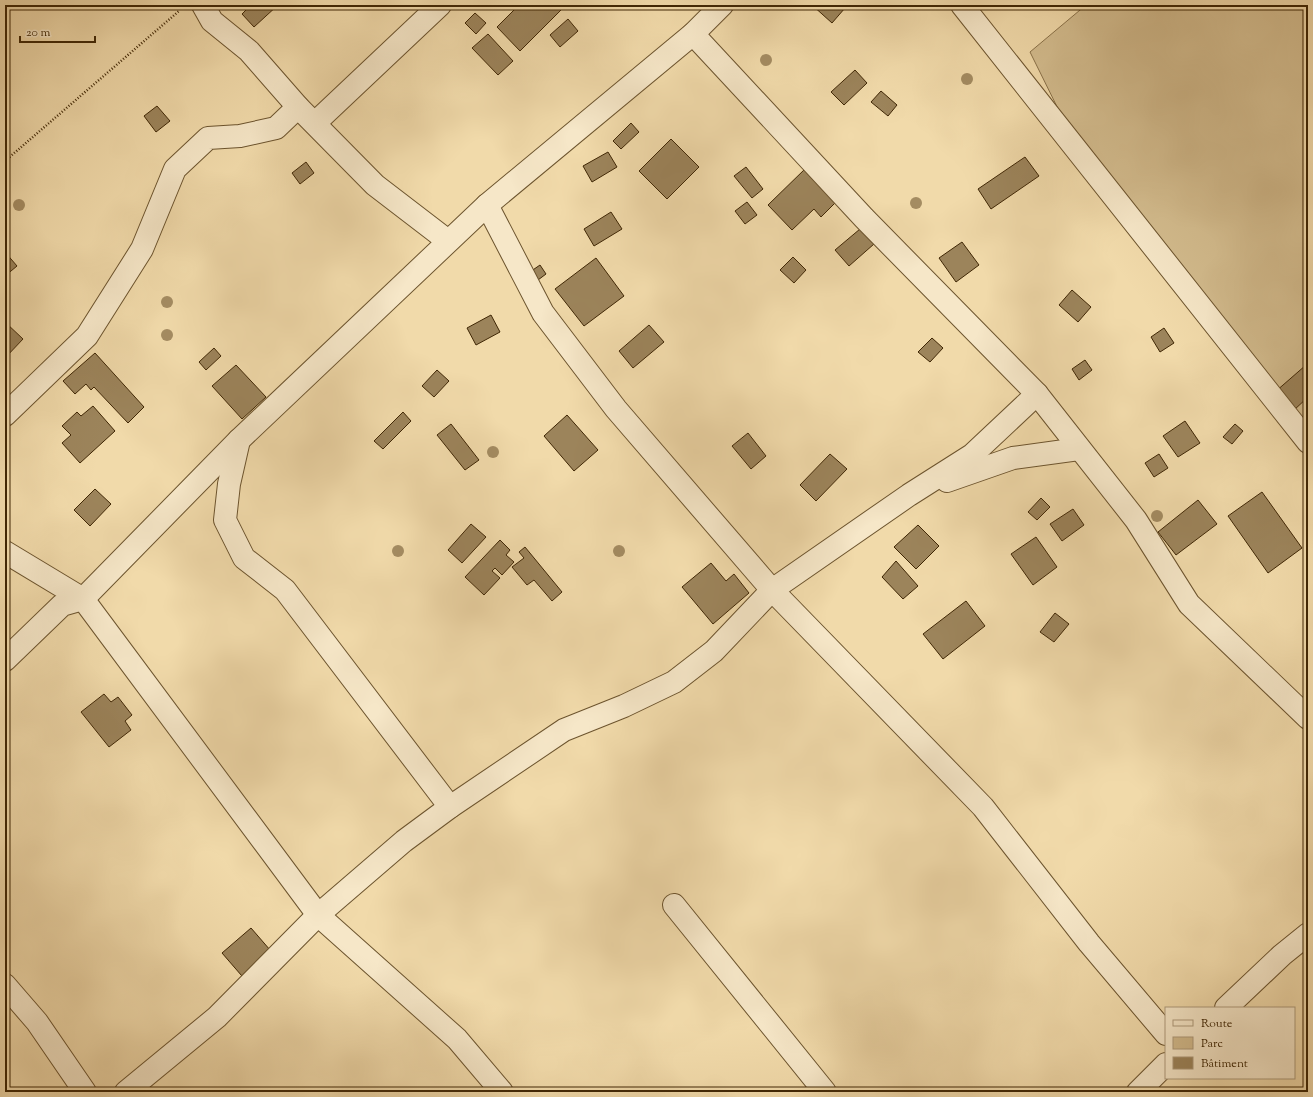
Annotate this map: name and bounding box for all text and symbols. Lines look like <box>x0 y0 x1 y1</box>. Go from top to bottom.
scale bar <box>20 18 95 44</box>
text: 20 m <box>26 24 51 42</box>
legend <box>1165 1007 1295 1079</box>
text: Route <box>1201 1015 1233 1033</box>
text: Parc <box>1201 1035 1223 1053</box>
text: Bâtiment <box>1201 1055 1248 1073</box>

